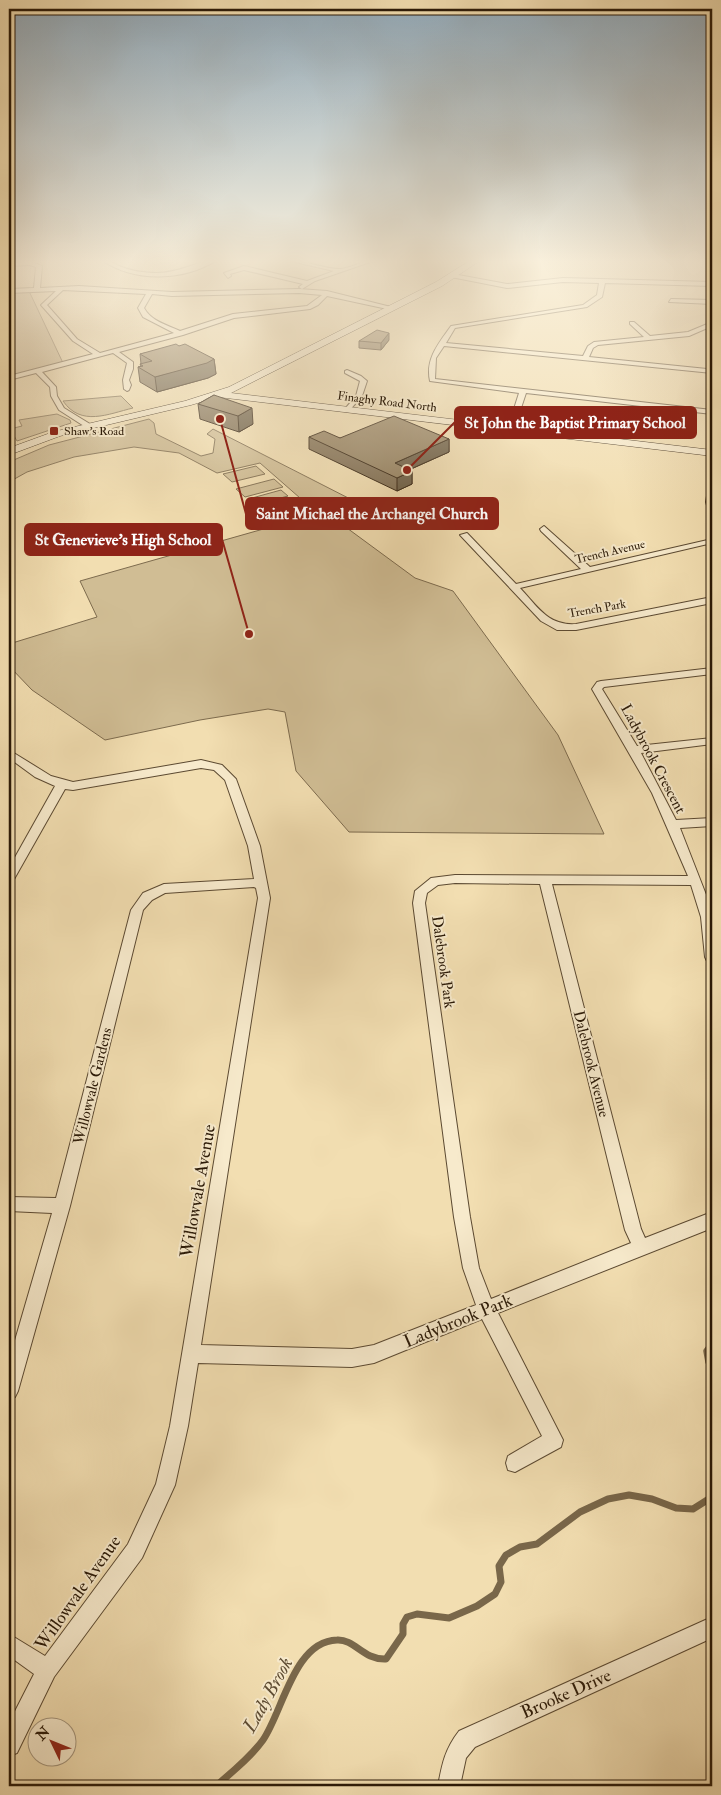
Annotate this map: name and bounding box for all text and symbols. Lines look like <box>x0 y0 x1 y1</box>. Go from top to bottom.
street label: Finaghy Road North <box>336 388 438 416</box>
callout: St John the Baptist Primary School <box>455 407 696 438</box>
text: St John the Baptist Primary School <box>464 413 687 434</box>
place label: Shaw's Road <box>64 424 124 439</box>
marker: Shaw's Road <box>48 425 60 437</box>
callout: Saint Michael the Archangel Church <box>246 498 498 529</box>
text: Saint Michael the Archangel Church <box>256 504 489 525</box>
callout: St Genevieve's High School <box>25 524 222 555</box>
text: St Genevieve's High School <box>35 530 212 551</box>
street label: Trench Avenue <box>573 537 647 567</box>
street label: Trench Park <box>567 596 627 621</box>
street label: Ladybrook Crescent <box>616 701 690 817</box>
street label: Dalebrook Park <box>427 914 459 1010</box>
street label: Dalebrook Avenue <box>569 1009 613 1119</box>
street label: Willowvale Gardens <box>69 1026 117 1147</box>
street label: Willowvale Avenue <box>175 1122 221 1260</box>
street label: Ladybrook Park <box>400 1289 516 1353</box>
street label: Willowvale Avenue <box>29 1531 126 1656</box>
water label: Lady Brook <box>237 1653 298 1738</box>
street label: Brooke Drive <box>517 1664 615 1724</box>
north arrow <box>28 1718 78 1768</box>
text: N <box>32 1723 54 1745</box>

